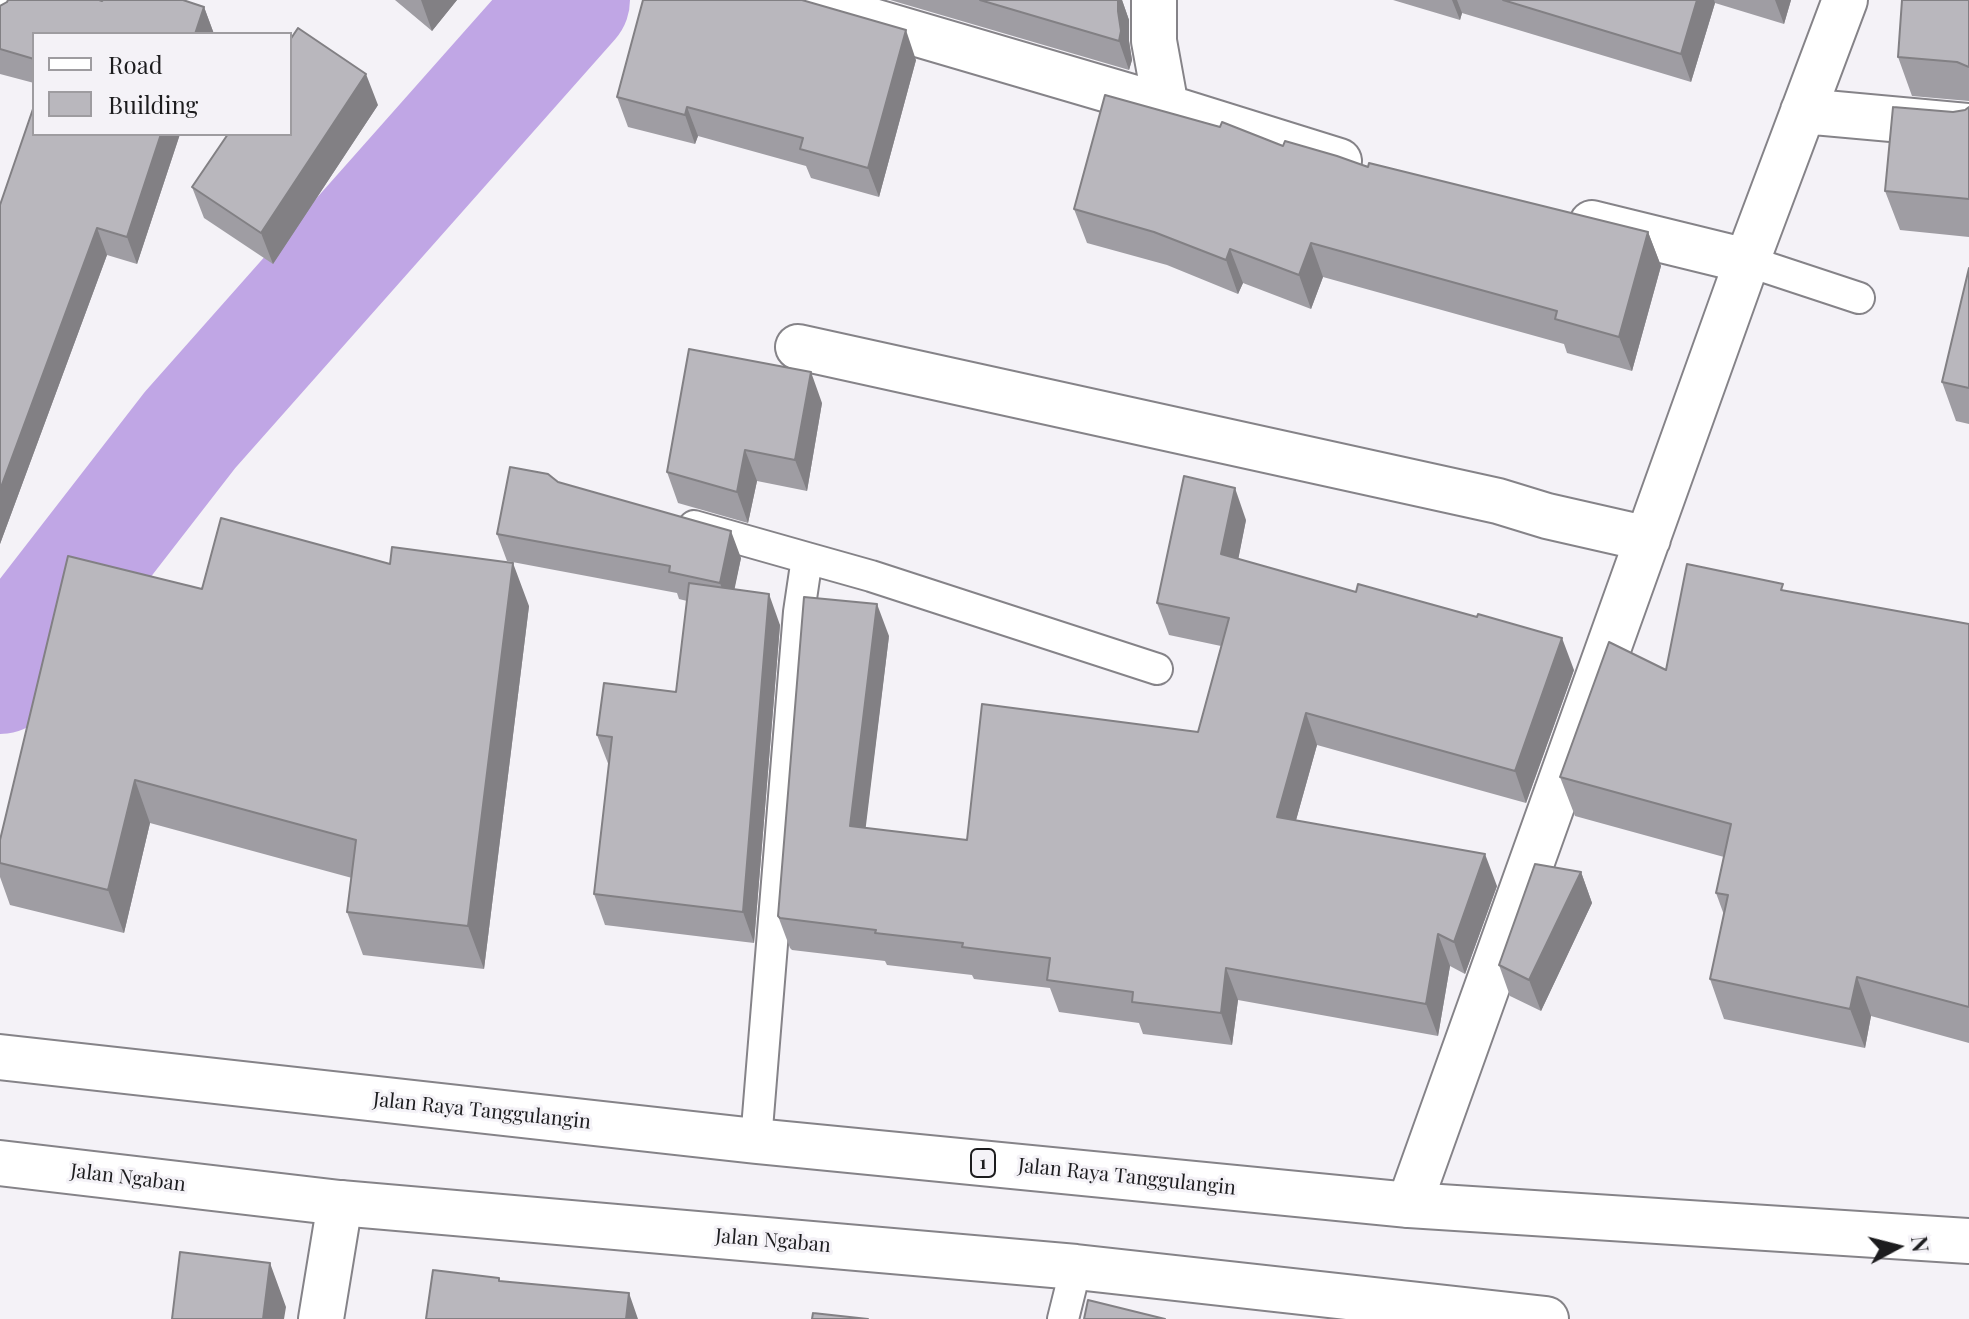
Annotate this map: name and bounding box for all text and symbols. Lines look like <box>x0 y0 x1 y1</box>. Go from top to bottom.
legend <box>32 32 292 136</box>
text: Road <box>108 48 163 80</box>
text: Building <box>108 88 198 120</box>
street label: Jalan Raya Tanggulangin <box>372 1088 592 1134</box>
road number: 1 <box>971 1149 995 1177</box>
street label: Jalan Raya Tanggulangin <box>1017 1154 1237 1200</box>
street label: Jalan Ngaban <box>69 1159 187 1197</box>
north arrow <box>1857 1207 1937 1287</box>
street label: Jalan Ngaban <box>714 1224 832 1258</box>
text: N <box>1905 1234 1937 1254</box>

